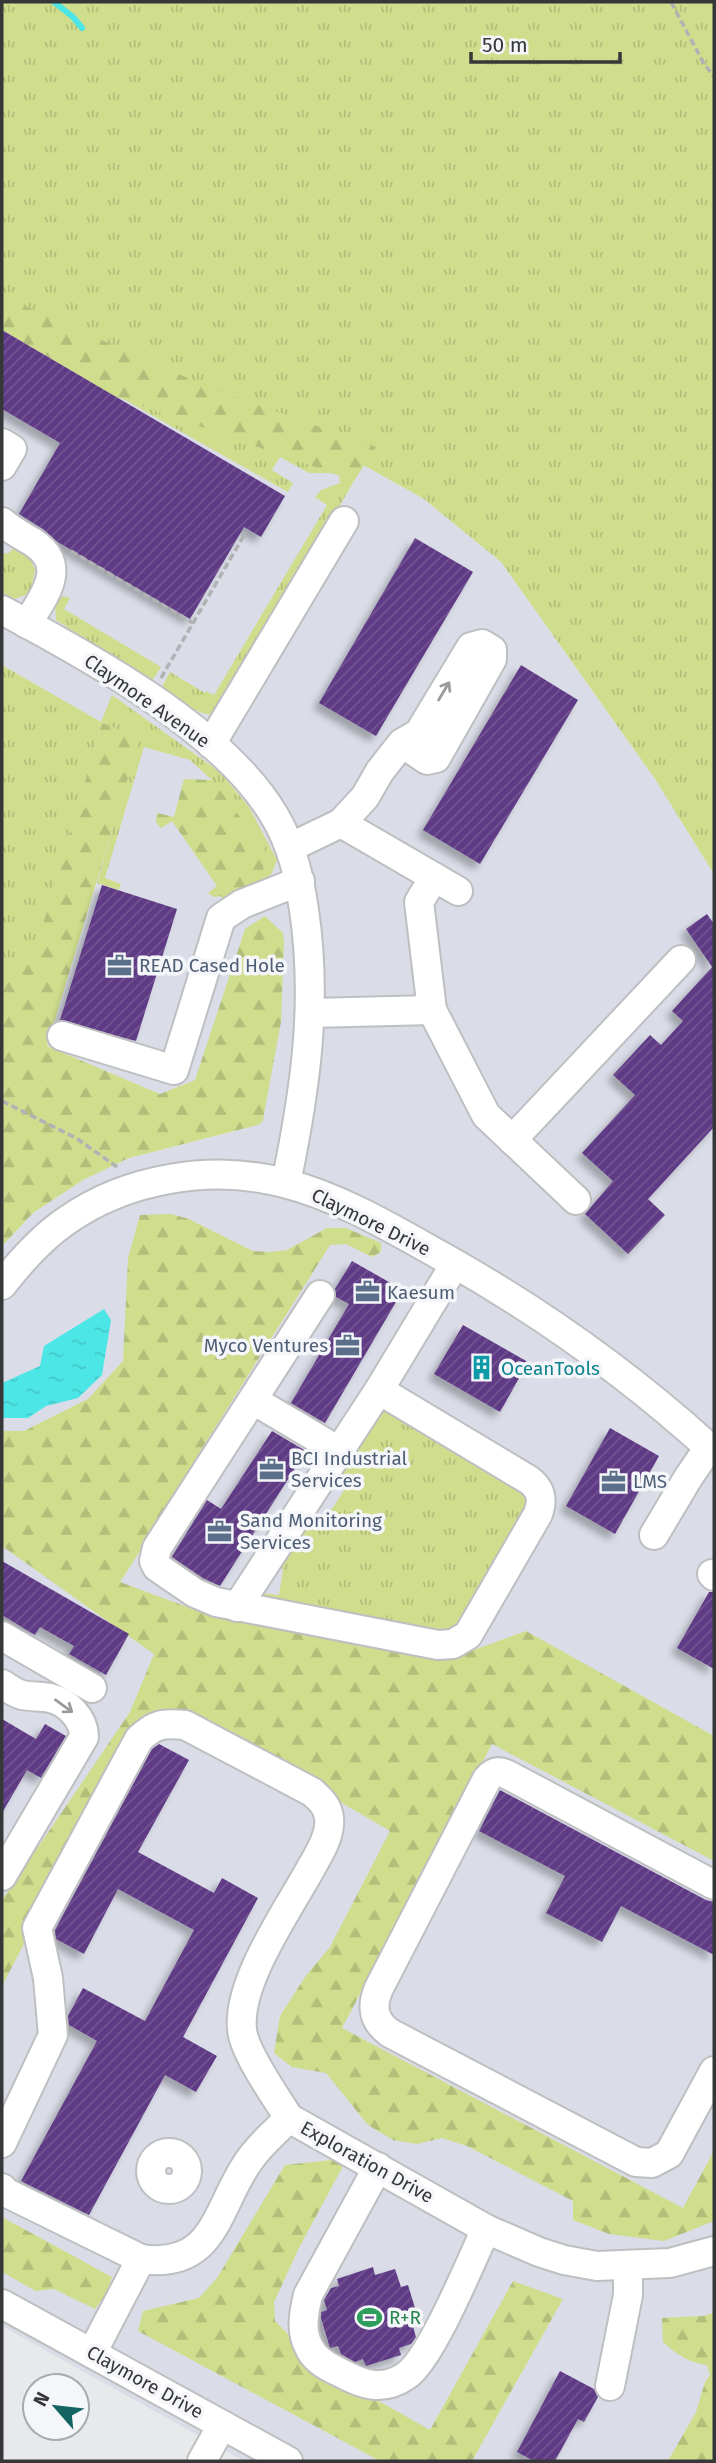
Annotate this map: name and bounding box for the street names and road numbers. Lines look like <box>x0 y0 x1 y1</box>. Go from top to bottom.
street label: Claymore Avenue <box>80 649 214 753</box>
street label: Claymore Drive <box>308 1183 434 1261</box>
street label: Exploration Drive <box>297 2116 437 2208</box>
street label: Claymore Drive <box>83 2341 207 2423</box>

